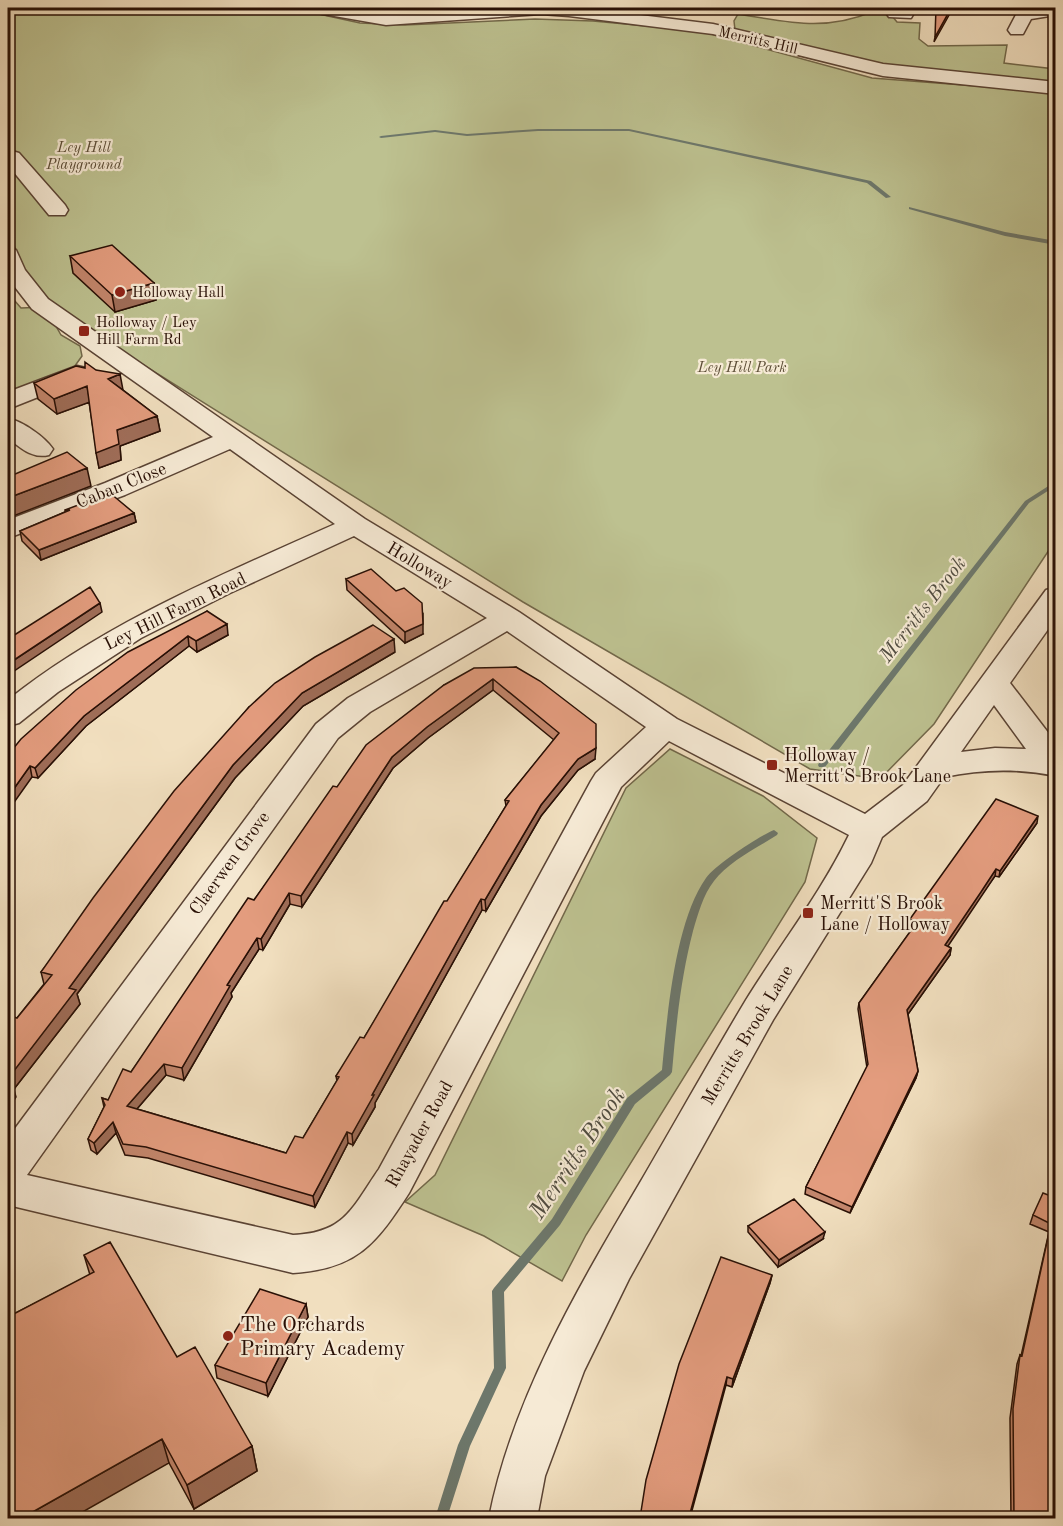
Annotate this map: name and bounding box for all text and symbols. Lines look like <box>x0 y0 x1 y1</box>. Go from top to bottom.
street label: Merritts Hill <box>717 25 799 58</box>
park label: Ley Hill Playground <box>45 141 123 173</box>
marker: Holloway Hall <box>113 285 127 299</box>
place label: Holloway Hall <box>132 286 224 301</box>
place label: Holloway / Ley Hill Farm Rd <box>96 316 197 348</box>
marker: Holloway / Ley Hill Farm Rd <box>77 324 91 338</box>
park label: Ley Hill Park <box>696 361 787 376</box>
street label: Caban Close <box>74 460 169 512</box>
street label: Holloway <box>384 539 456 593</box>
water label: Merritts Brook <box>876 554 971 667</box>
street label: Ley Hill Farm Road <box>102 570 249 654</box>
place label: Holloway / Merritt'S Brook Lane <box>784 747 951 786</box>
marker: Holloway / Merritt'S Brook Lane <box>765 758 779 772</box>
street label: Claerwen Grove <box>186 809 273 919</box>
place label: Merritt'S Brook Lane / Holloway <box>820 895 951 934</box>
marker: Merritt'S Brook Lane / Holloway <box>801 906 815 920</box>
street label: Merritts Brook Lane <box>699 963 797 1108</box>
street label: Rhayader Road <box>383 1078 457 1191</box>
water label: Merritts Brook <box>525 1084 631 1225</box>
place label: The Orchards Primary Academy <box>240 1315 405 1360</box>
marker: The Orchards Primary Academy <box>221 1329 235 1343</box>

